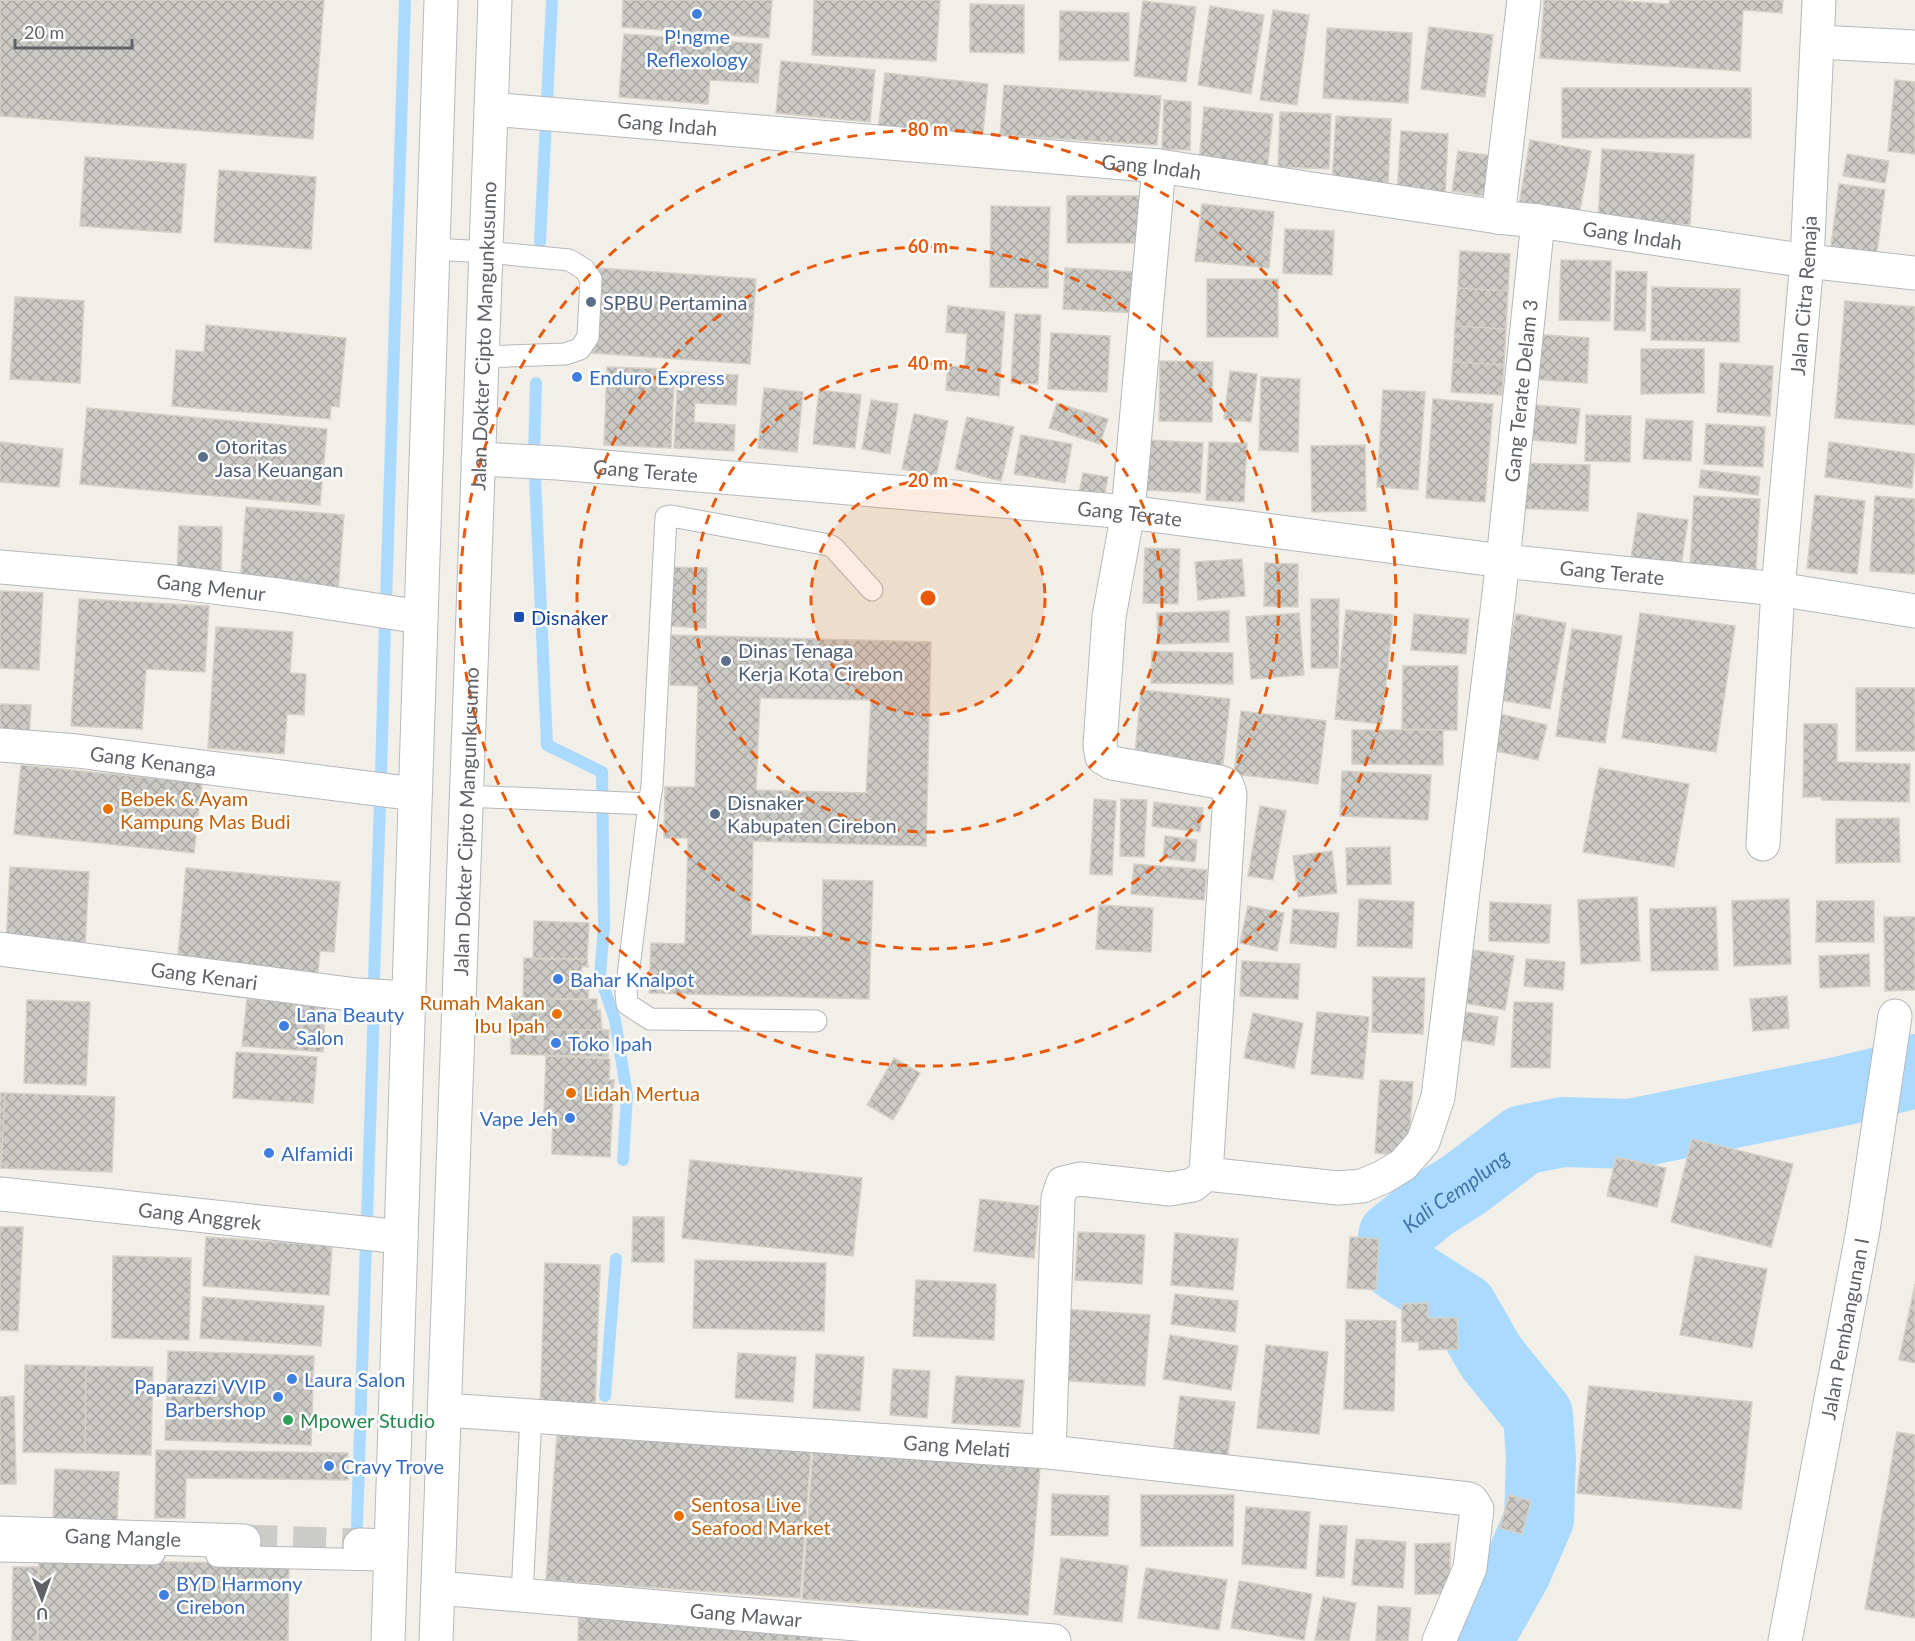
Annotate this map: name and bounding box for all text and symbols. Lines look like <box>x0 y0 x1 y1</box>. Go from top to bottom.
marker: P!ngme Reflexology <box>690 7 704 21</box>
scale bar <box>15 12 132 50</box>
text: 20 m <box>24 21 64 43</box>
place label: P!ngme Reflexology <box>646 24 749 71</box>
street label: Gang Indah <box>616 108 718 140</box>
text: 80 m <box>908 118 948 140</box>
street label: Gang Indah <box>1101 149 1203 184</box>
street label: Jalan Dokter Cipto Mangunkusumo <box>465 181 500 491</box>
street label: Jalan Citra Remaja <box>1785 215 1821 376</box>
street label: Gang Indah <box>1581 216 1684 254</box>
text: 60 m <box>908 235 948 257</box>
place label: SPBU Pertamina <box>603 290 747 314</box>
marker: SPBU Pertamina <box>584 295 598 309</box>
street label: Gang Terate Delam 3 <box>1499 298 1542 483</box>
text: 40 m <box>908 352 948 374</box>
place label: Enduro Express <box>589 365 725 389</box>
marker: Enduro Express <box>570 370 584 384</box>
place label: Otoritas Jasa Keuangan <box>215 434 344 481</box>
marker: Otoritas Jasa Keuangan <box>196 450 210 464</box>
street label: Gang Terate <box>592 454 699 487</box>
text: 20 m <box>908 469 948 491</box>
street label: Gang Terate <box>1076 496 1183 531</box>
street label: Gang Terate <box>1559 555 1666 589</box>
street label: Gang Menur <box>156 569 268 605</box>
centre of rings <box>918 588 938 608</box>
place label: Disnaker <box>531 605 609 629</box>
marker: Disnaker <box>512 610 526 624</box>
place label: Dinas Tenaga Kerja Kota Cirebon <box>738 638 903 685</box>
marker: Dinas Tenaga Kerja Kota Cirebon <box>719 654 733 668</box>
street label: Jalan Dokter Cipto Mangunkusumo <box>448 667 483 976</box>
street label: Gang Kenanga <box>89 741 218 781</box>
place label: Bebek & Ayam Kampung Mas Budi <box>120 786 290 833</box>
place label: Disnaker Kabupaten Cirebon <box>727 790 897 837</box>
marker: Bebek & Ayam Kampung Mas Budi <box>101 802 115 816</box>
marker: Disnaker Kabupaten Cirebon <box>708 807 722 821</box>
street label: Gang Kenari <box>149 957 259 994</box>
place label: Bahar Knalpot <box>570 967 694 991</box>
marker: Bahar Knalpot <box>551 972 565 986</box>
place label: Rumah Makan Ibu Ipah <box>420 990 545 1037</box>
place label: Lana Beauty Salon <box>296 1002 405 1049</box>
marker: Rumah Makan Ibu Ipah <box>550 1007 564 1021</box>
marker: Lana Beauty Salon <box>277 1019 291 1033</box>
place label: Toko Ipah <box>568 1031 653 1055</box>
marker: Toko Ipah <box>549 1036 563 1050</box>
place label: Lidah Mertua <box>583 1081 700 1105</box>
marker: Lidah Mertua <box>564 1086 578 1100</box>
place label: Vape Jeh <box>480 1106 558 1130</box>
marker: Vape Jeh <box>563 1111 577 1125</box>
place label: Alfamidi <box>281 1141 353 1165</box>
water label: Kali Cemplung <box>1397 1143 1514 1237</box>
marker: Alfamidi <box>262 1146 276 1160</box>
street label: Gang Anggrek <box>137 1197 263 1234</box>
street label: Jalan Pembangunan I <box>1815 1236 1873 1421</box>
place label: Laura Salon <box>304 1367 405 1391</box>
marker: Laura Salon <box>285 1372 299 1386</box>
place label: Paparazzi VVIP Barbershop <box>134 1374 266 1421</box>
marker: Paparazzi VVIP Barbershop <box>271 1390 285 1404</box>
place label: Mpower Studio <box>300 1408 435 1432</box>
marker: Mpower Studio <box>281 1413 295 1427</box>
street label: Gang Melati <box>903 1430 1011 1461</box>
place label: Cravy Trove <box>341 1454 444 1478</box>
marker: Cravy Trove <box>322 1459 336 1473</box>
place label: Sentosa Live Seafood Market <box>691 1492 831 1539</box>
marker: Sentosa Live Seafood Market <box>672 1509 686 1523</box>
street label: Gang Mangle <box>64 1523 181 1551</box>
north arrow <box>12 1569 72 1629</box>
place label: BYD Harmony Cirebon <box>176 1571 303 1618</box>
marker: BYD Harmony Cirebon <box>157 1588 171 1602</box>
street label: Gang Mawar <box>689 1598 804 1631</box>
text: U <box>36 1605 48 1624</box>

